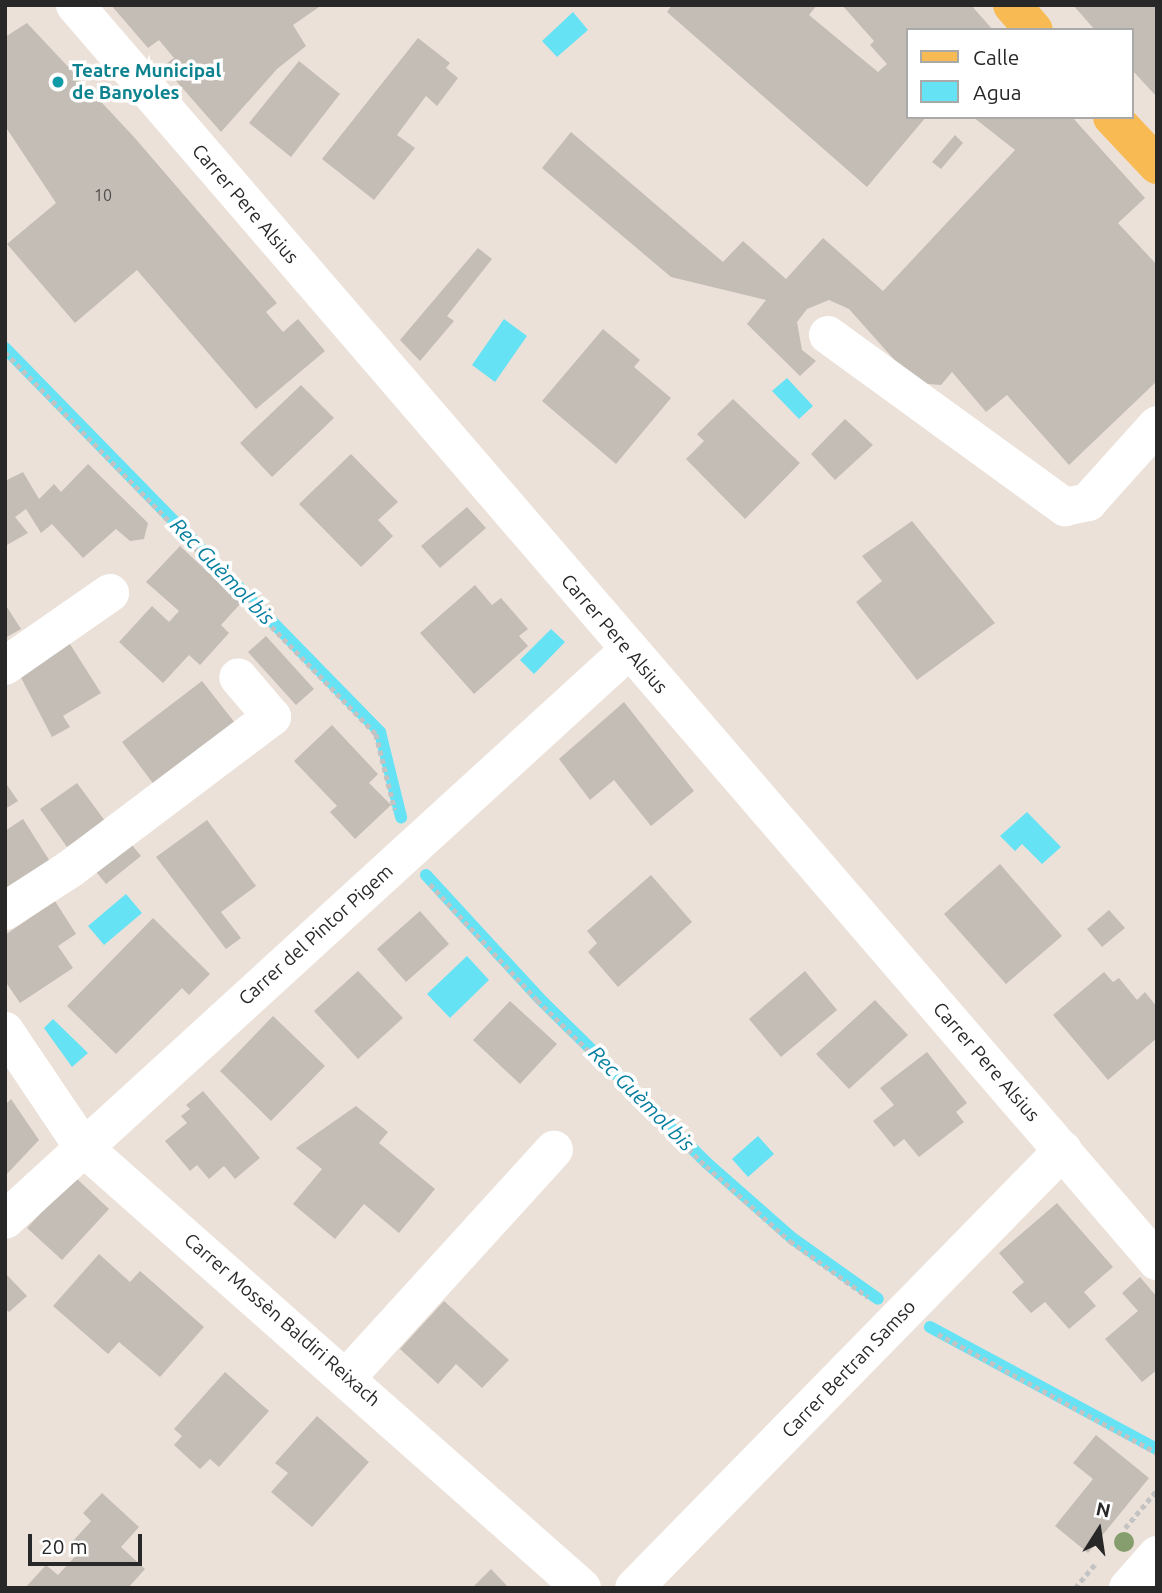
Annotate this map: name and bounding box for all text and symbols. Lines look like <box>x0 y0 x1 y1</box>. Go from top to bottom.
legend <box>906 28 1134 119</box>
text: Calle <box>973 45 1019 69</box>
place label: Teatre Municipal de Banyoles <box>72 60 221 104</box>
marker: Teatre Municipal de Banyoles <box>50 74 66 90</box>
text: Agua <box>973 80 1022 104</box>
street label: Carrer Pere Alsius <box>187 140 303 268</box>
house number: 10 <box>94 185 112 205</box>
water label: Rec Guèmol bis <box>166 512 280 630</box>
street label: Carrer Pere Alsius <box>556 570 672 698</box>
street label: Carrer del Pintor Pigem <box>234 860 398 1010</box>
street label: Carrer Pere Alsius <box>928 998 1044 1126</box>
water label: Rec Guèmol bis <box>584 1040 700 1156</box>
street label: Carrer Mossèn Baldiri Reixach <box>179 1229 385 1411</box>
street label: Carrer Bertran Samso <box>777 1295 921 1443</box>
north arrow <box>1064 1495 1134 1565</box>
text: N <box>1094 1497 1113 1522</box>
scale bar <box>32 1520 145 1564</box>
text: 20 m <box>41 1534 88 1558</box>

